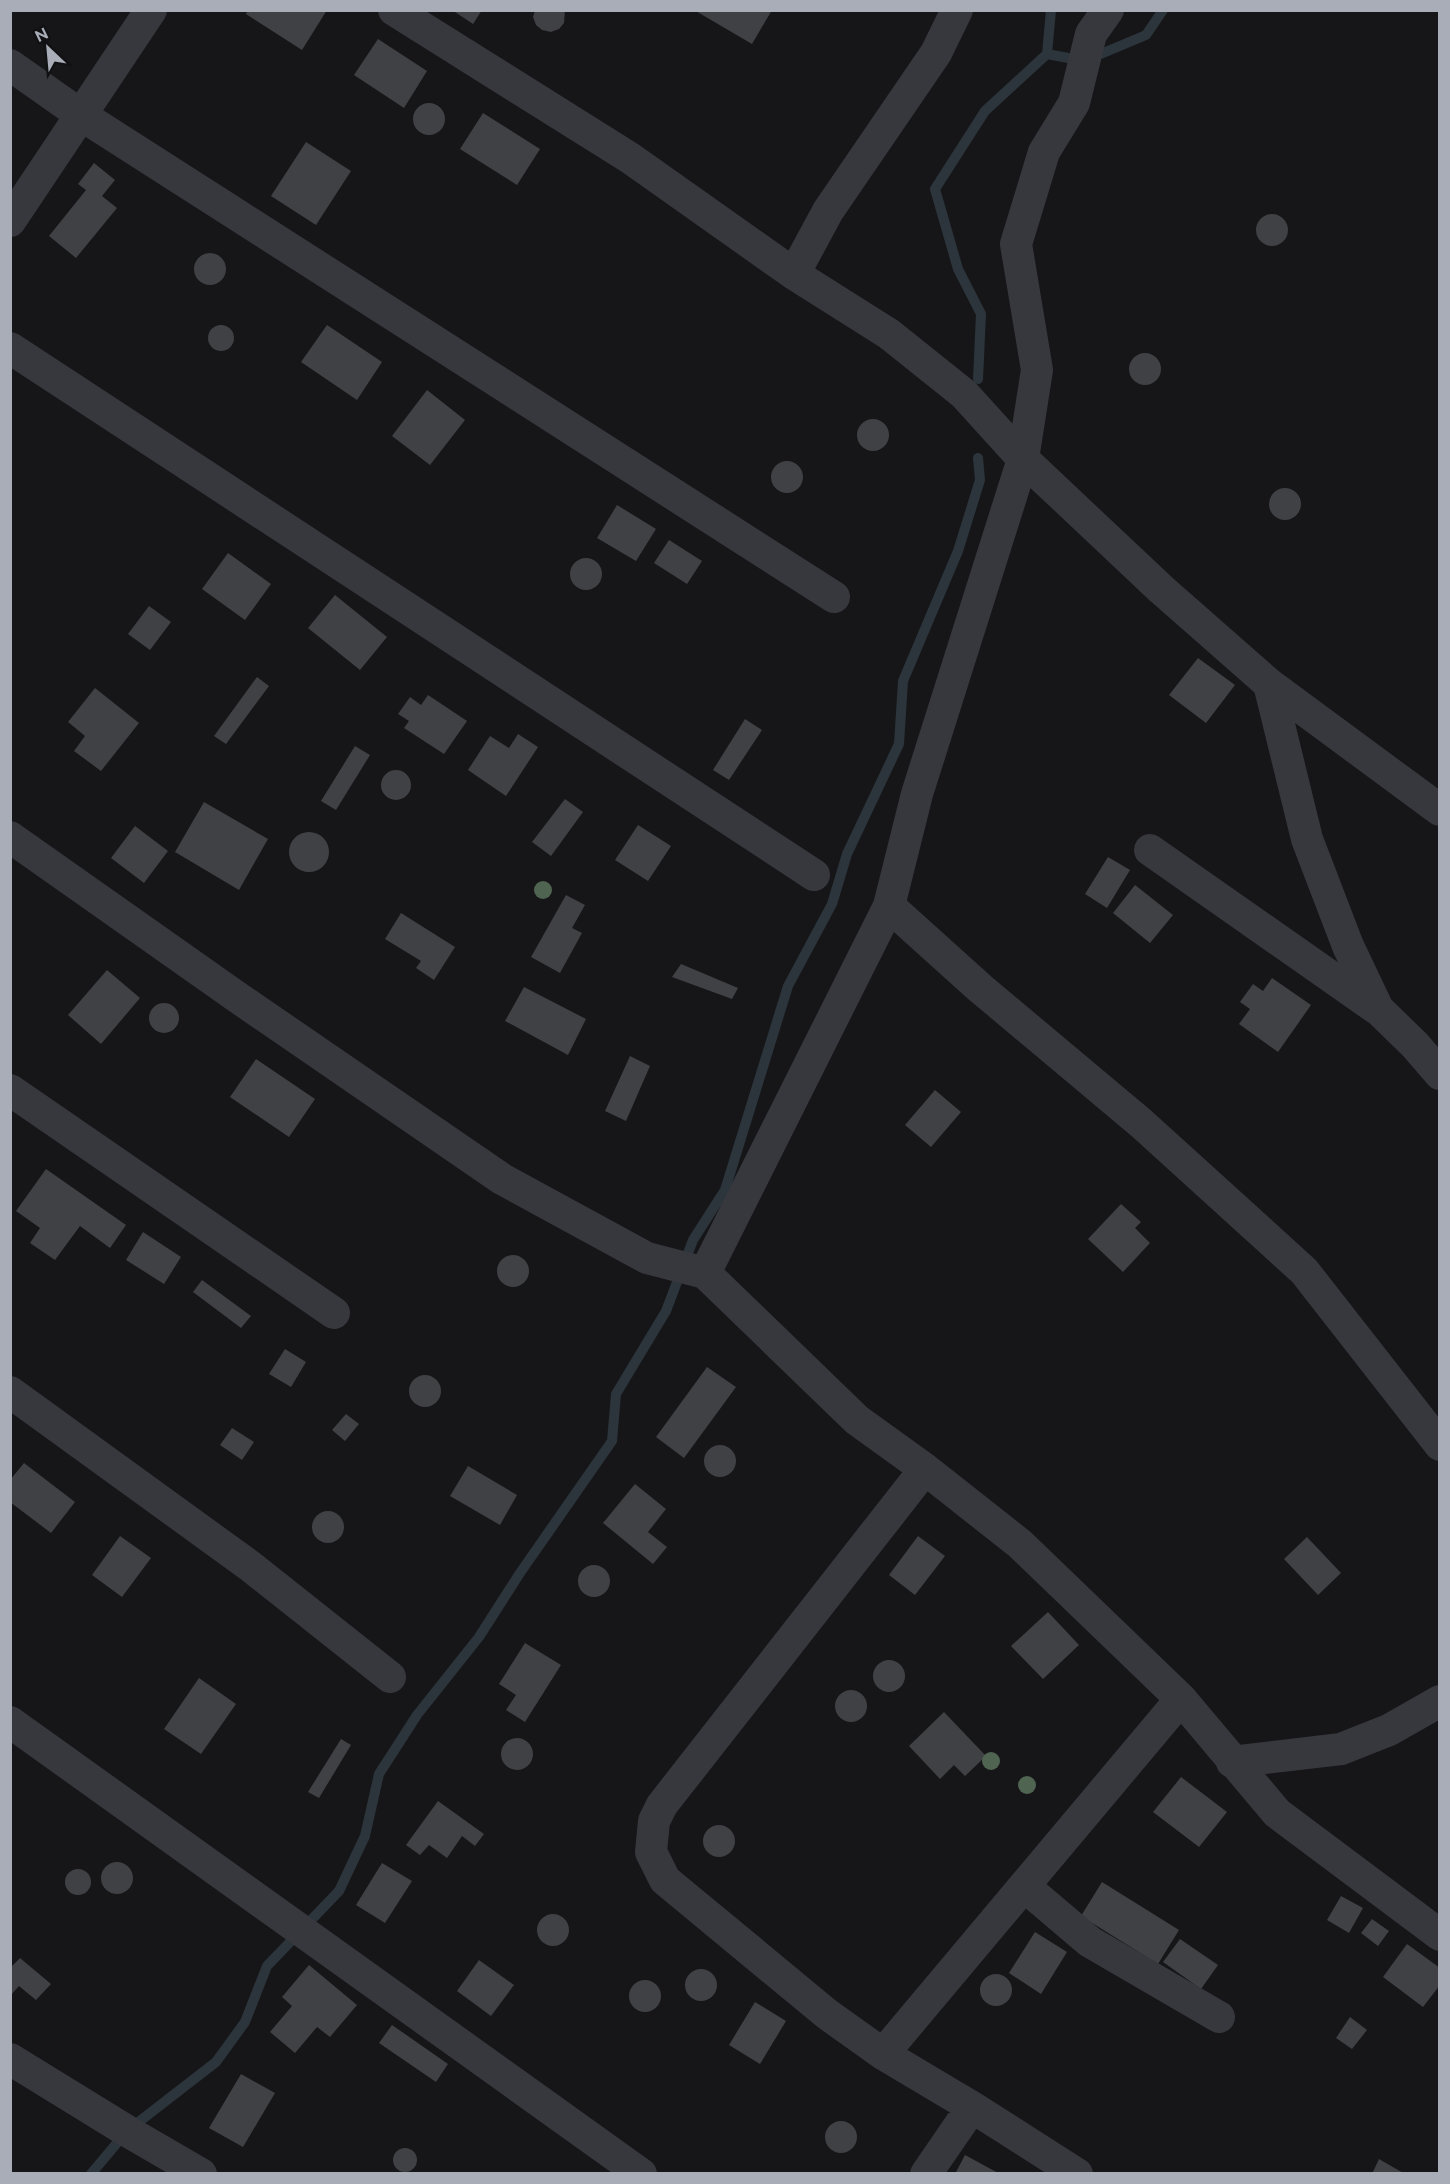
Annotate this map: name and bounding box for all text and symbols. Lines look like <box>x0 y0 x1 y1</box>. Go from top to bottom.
north arrow <box>18 18 78 78</box>
text: N <box>32 24 51 46</box>

